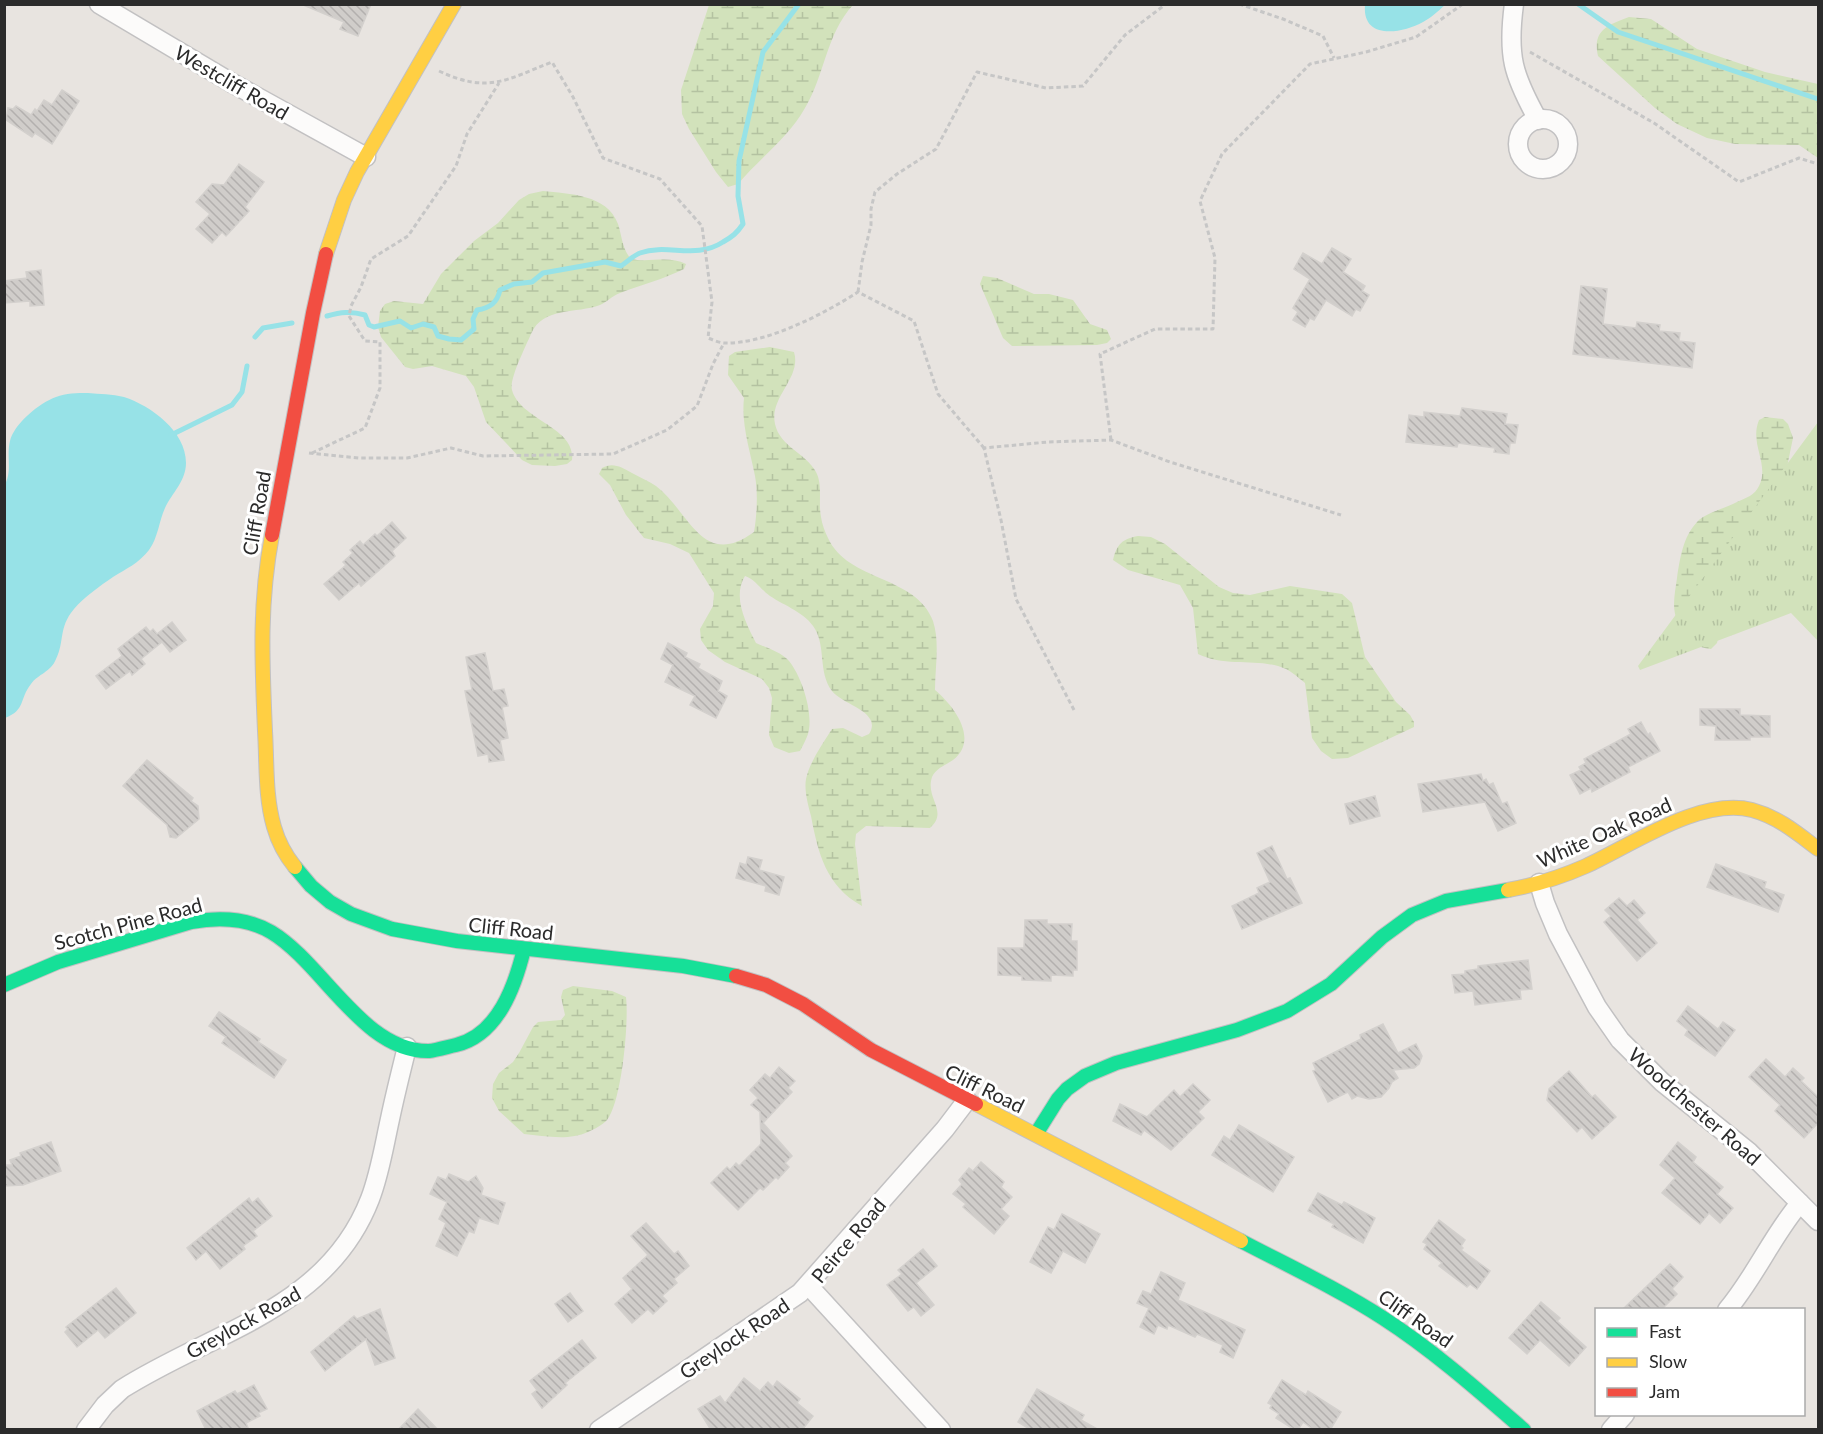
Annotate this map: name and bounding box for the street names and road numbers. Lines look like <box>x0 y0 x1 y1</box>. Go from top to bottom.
street label: Westcliff Road <box>171 40 293 124</box>
street label: Cliff Road <box>237 469 275 557</box>
street label: White Oak Road <box>1533 792 1675 872</box>
street label: Scotch Pine Road <box>51 892 205 954</box>
street label: Cliff Road <box>467 912 555 944</box>
street label: Woodchester Road <box>1624 1042 1766 1170</box>
street label: Cliff Road <box>941 1059 1029 1117</box>
street label: Peirce Road <box>806 1193 890 1287</box>
street label: Greylock Road <box>182 1281 304 1363</box>
street label: Cliff Road <box>1374 1284 1458 1352</box>
street label: Greylock Road <box>675 1292 793 1384</box>

